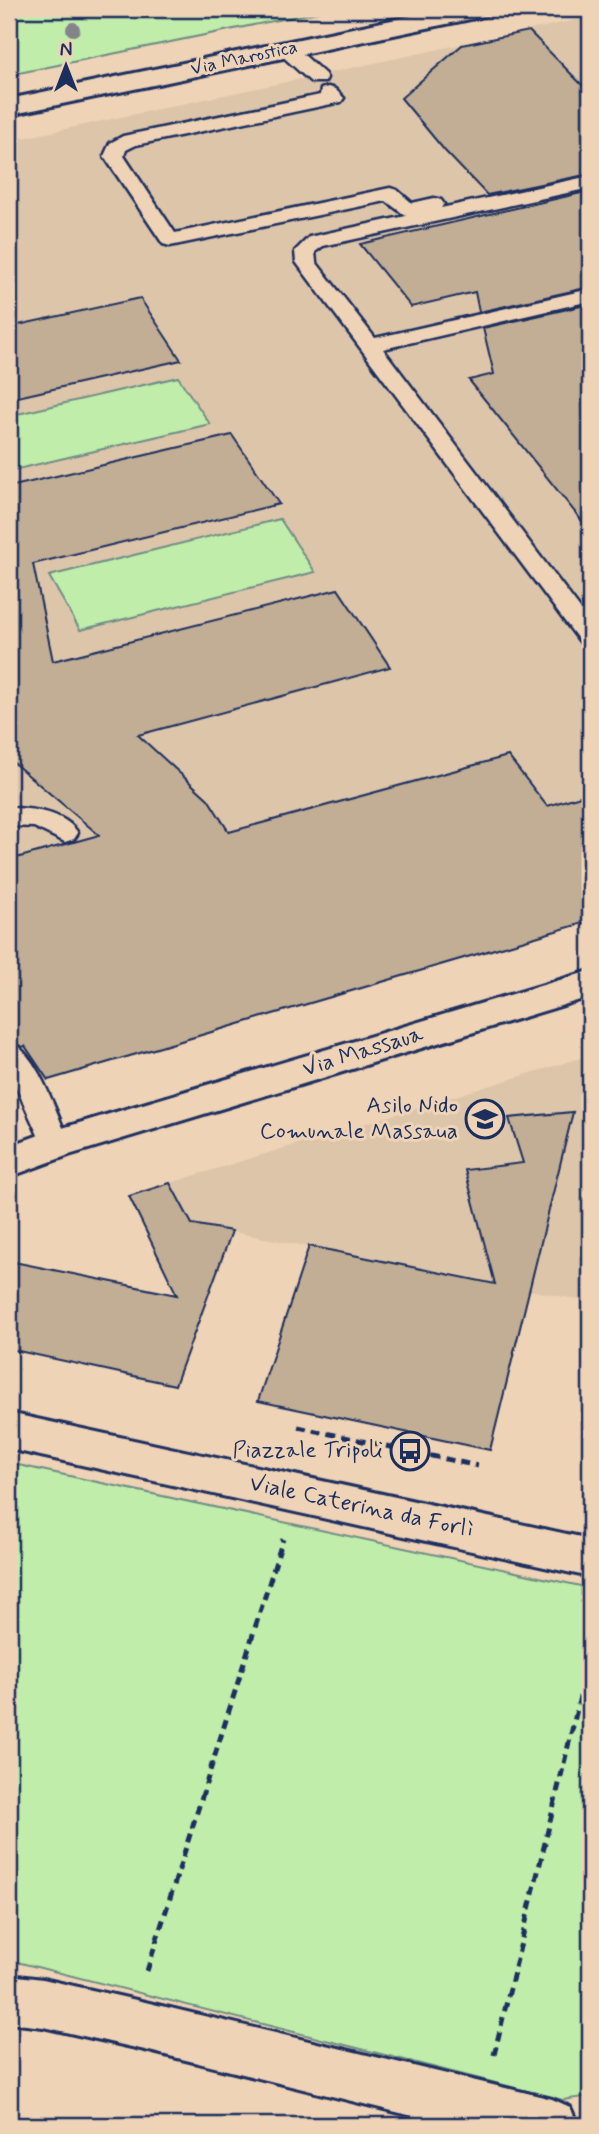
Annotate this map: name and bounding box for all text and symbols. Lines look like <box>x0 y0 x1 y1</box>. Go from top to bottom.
north arrow <box>32 32 102 102</box>
street label: Via Marostica <box>188 34 300 82</box>
text: N <box>60 38 72 63</box>
street label: Via Massaua <box>299 1019 427 1085</box>
place label: Asilo Nido Comunale Massaua <box>260 1091 458 1147</box>
school or university icon: Asilo Nido Comunale Massaua <box>464 1098 506 1140</box>
bus stop icon: Piazzale Tripoli <box>389 1430 431 1472</box>
place label: Piazzale Tripoli <box>232 1436 383 1466</box>
street label: Viale Caterina da Forlì <box>247 1469 475 1545</box>

